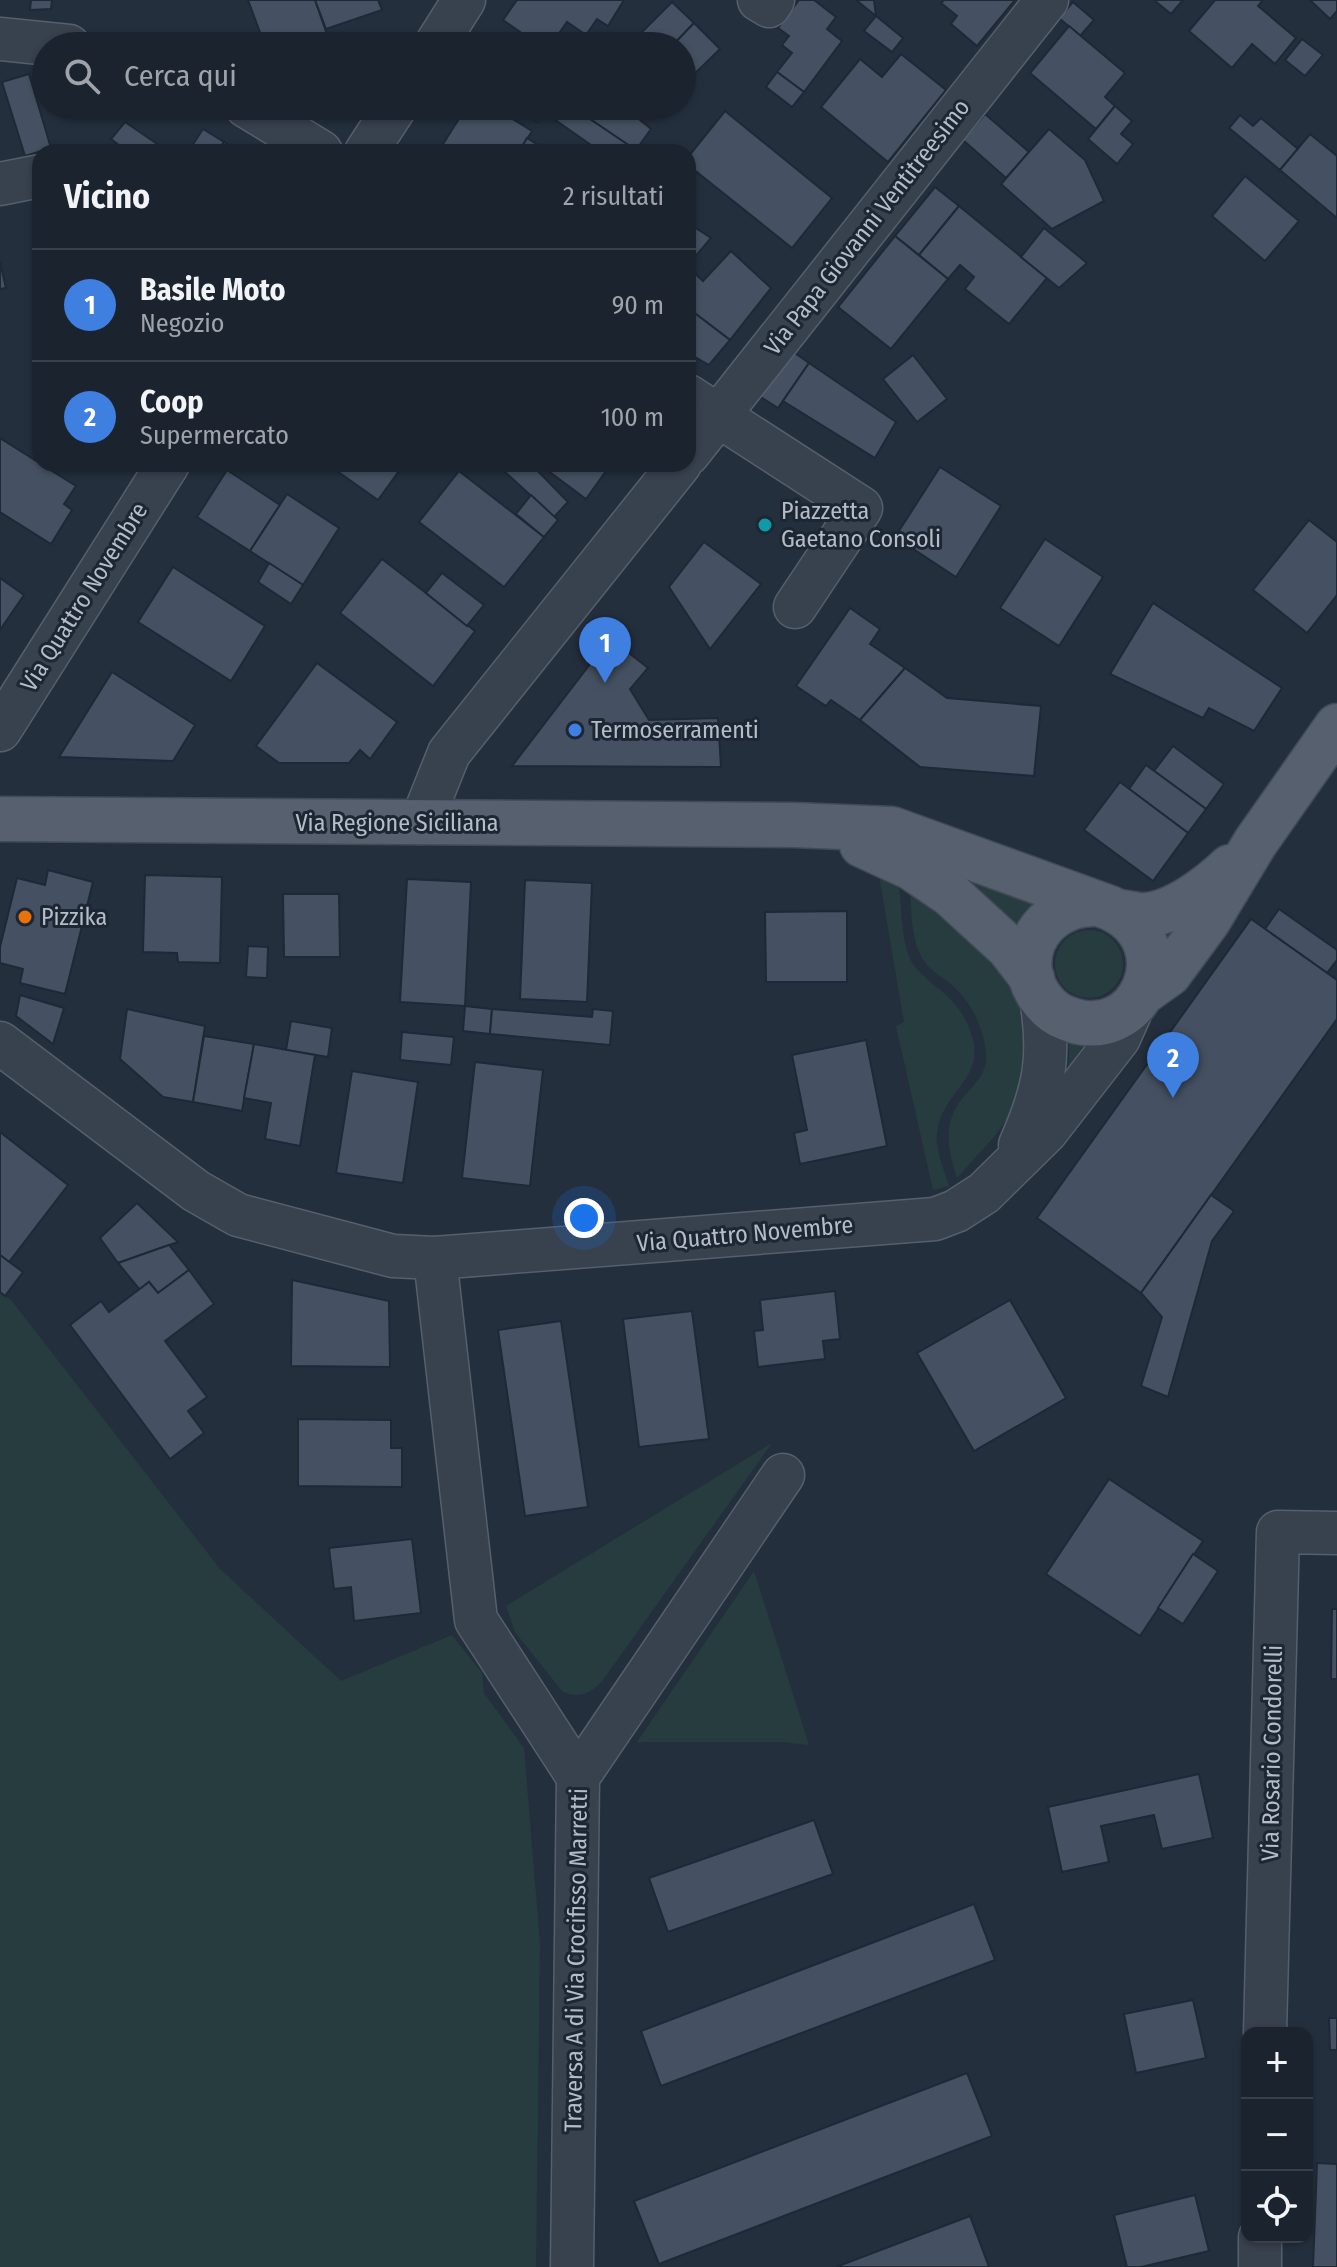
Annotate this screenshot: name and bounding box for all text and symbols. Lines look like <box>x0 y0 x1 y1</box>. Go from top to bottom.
search box <box>32 32 696 120</box>
icon: search <box>60 54 104 98</box>
text: Cerca qui <box>124 58 237 94</box>
street label: Via Papa Giovanni Ventitreesimo <box>758 94 976 360</box>
text: Vicino <box>64 176 150 217</box>
text: 2 risultati <box>563 181 664 212</box>
text: Basile Moto <box>140 272 286 308</box>
text: 1 <box>85 290 96 321</box>
text: 90 m <box>612 290 664 321</box>
text: Negozio <box>140 308 224 339</box>
text: Coop <box>140 384 203 420</box>
text: 2 <box>84 402 96 433</box>
text: 100 m <box>601 402 664 433</box>
text: Supermercato <box>140 420 289 451</box>
place label: Piazzetta Gaetano Consoli <box>781 497 941 553</box>
street label: Via Quattro Novembre <box>15 498 153 696</box>
marker: Piazzetta Gaetano Consoli <box>756 516 774 534</box>
pin: 1 <box>579 617 631 683</box>
place label: Termoserramenti <box>591 716 759 744</box>
marker: Termoserramenti <box>566 721 584 739</box>
street label: Via Regione Siciliana <box>295 809 499 837</box>
place label: Pizzika <box>41 903 107 931</box>
marker: Pizzika <box>16 908 34 926</box>
pin: 2 <box>1147 1032 1199 1098</box>
your location <box>564 1198 604 1238</box>
street label: Via Quattro Novembre <box>636 1211 854 1257</box>
street label: Via Rosario Condorelli <box>1256 1645 1288 1861</box>
street label: Traversa A di Via Crocifisso Marretti <box>559 1788 593 2132</box>
map controls <box>1241 2027 1313 2243</box>
button: + <box>1241 2027 1313 2099</box>
button: − <box>1241 2099 1313 2171</box>
button: locate <box>1241 2171 1313 2243</box>

